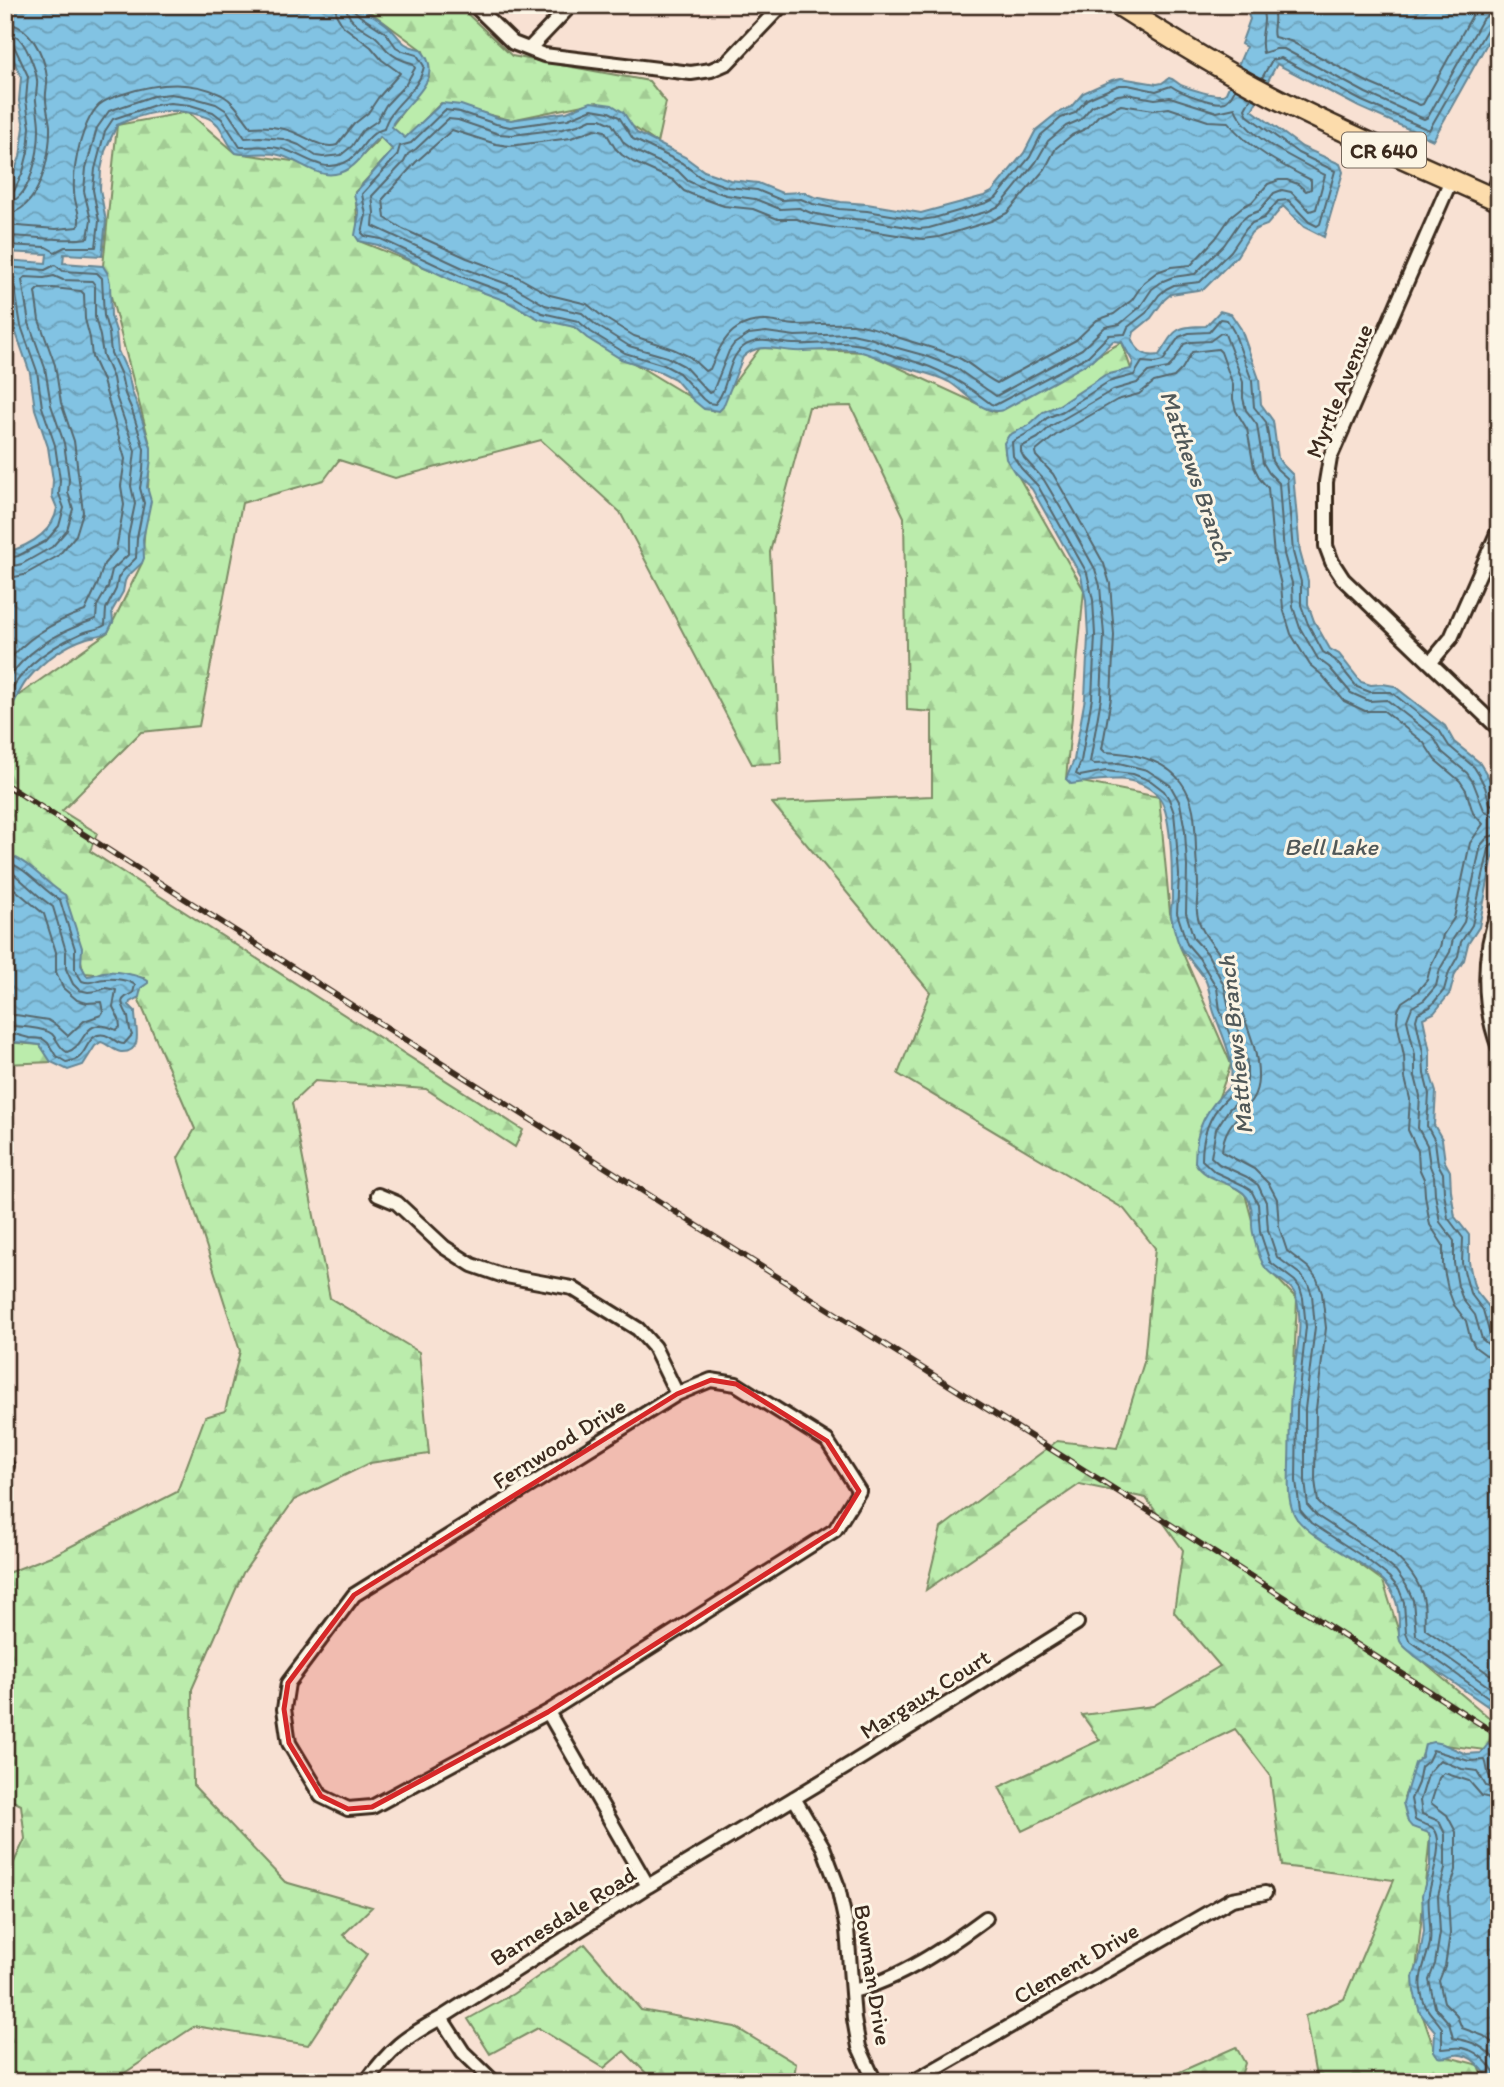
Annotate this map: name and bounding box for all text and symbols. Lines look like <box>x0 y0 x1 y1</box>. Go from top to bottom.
road number: CR 640 <box>1342 132 1426 168</box>
street label: Myrtle Avenue <box>1299 320 1379 462</box>
water label: Matthews Branch <box>1154 386 1240 567</box>
water label: Bell Lake <box>1284 832 1379 861</box>
water label: Matthews Branch <box>1211 953 1259 1136</box>
street label: Fernwood Drive <box>487 1391 631 1495</box>
street label: Margaux Court <box>855 1643 996 1745</box>
street label: Barnesdale Road <box>485 1860 642 1972</box>
street label: Bowman Drive <box>848 1903 898 2047</box>
street label: Clement Drive <box>1008 1916 1144 2010</box>

